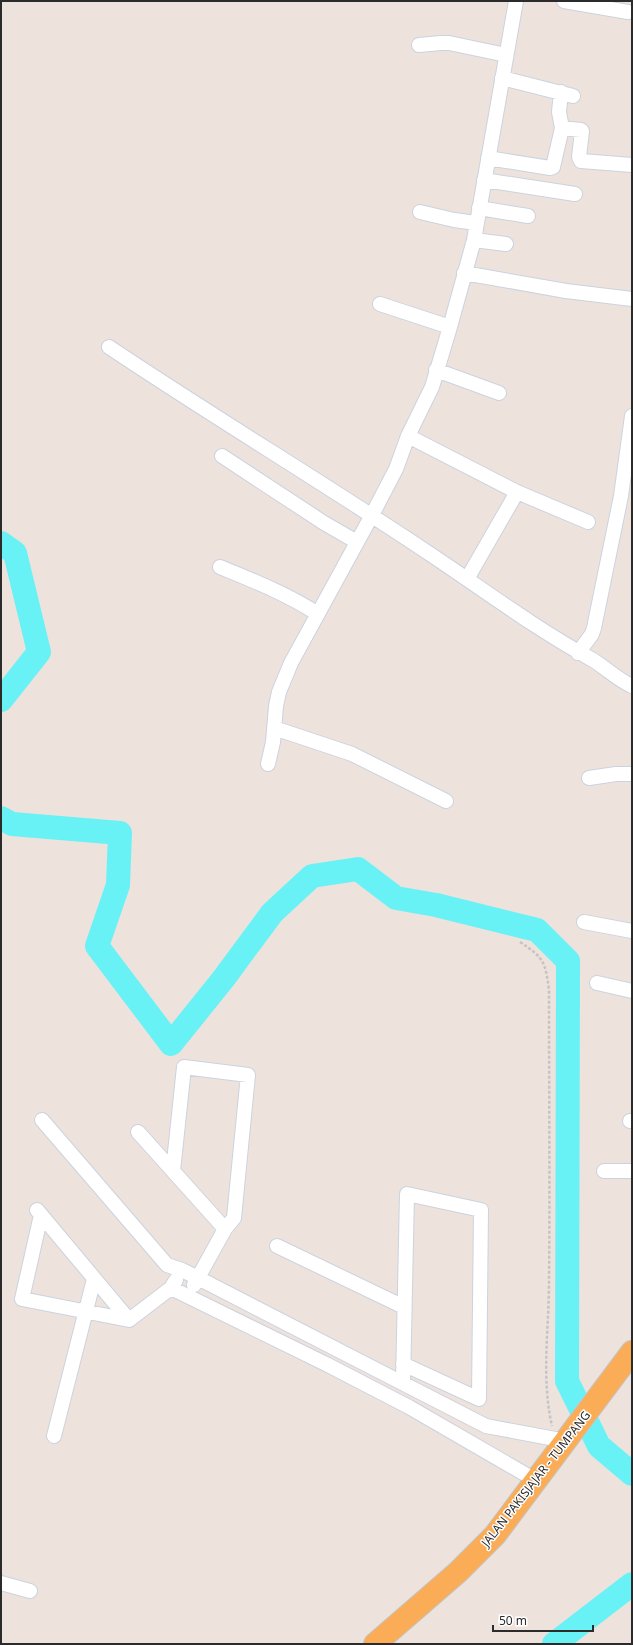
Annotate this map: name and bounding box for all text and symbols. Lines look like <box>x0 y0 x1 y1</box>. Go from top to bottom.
street label: JALAN PAKISJAJAR - TUMPANG <box>477 1407 594 1551</box>
scale bar <box>493 1607 593 1633</box>
text: 50 m <box>499 1612 527 1629</box>

